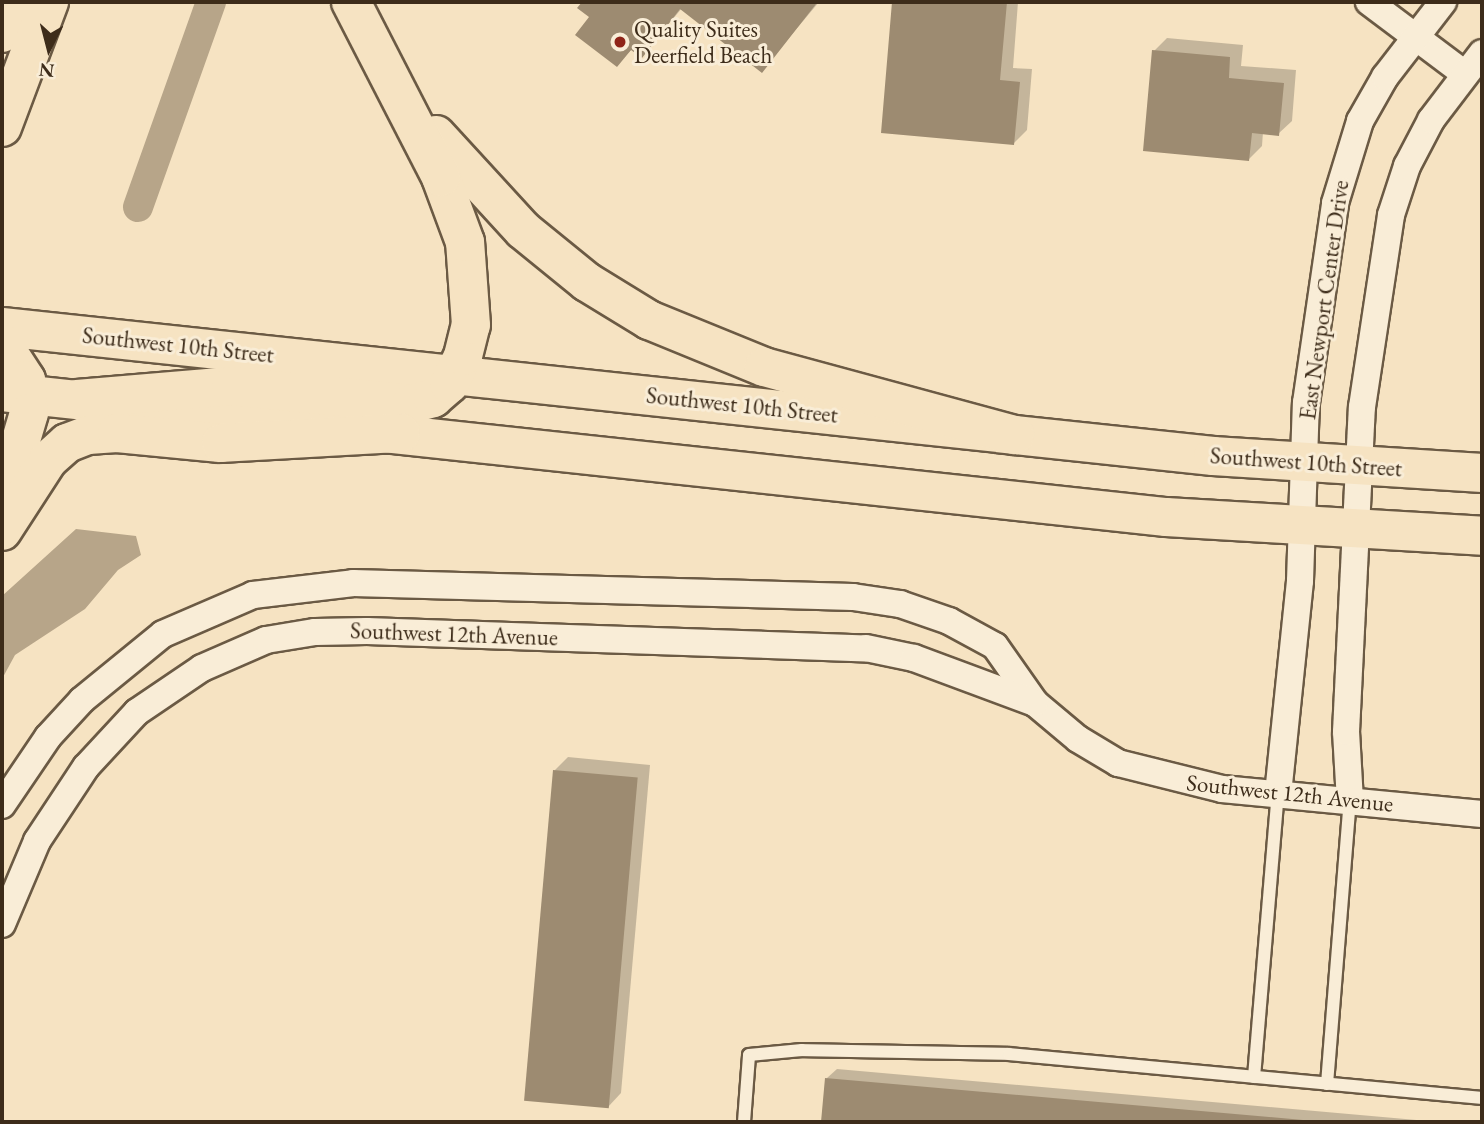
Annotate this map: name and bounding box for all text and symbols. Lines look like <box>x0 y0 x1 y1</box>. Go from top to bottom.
north arrow <box>14 14 84 84</box>
place label: Quality Suites Deerfield Beach <box>634 15 772 69</box>
marker: Quality Suites Deerfield Beach <box>612 34 628 50</box>
text: N <box>38 57 56 84</box>
street label: East Newport Center Drive <box>1294 178 1354 422</box>
street label: Southwest 10th Street <box>81 321 275 369</box>
street label: Southwest 10th Street <box>645 381 839 429</box>
street label: Southwest 10th Street <box>1209 442 1403 482</box>
street label: Southwest 12th Avenue <box>350 617 558 651</box>
street label: Southwest 12th Avenue <box>1185 768 1395 818</box>

